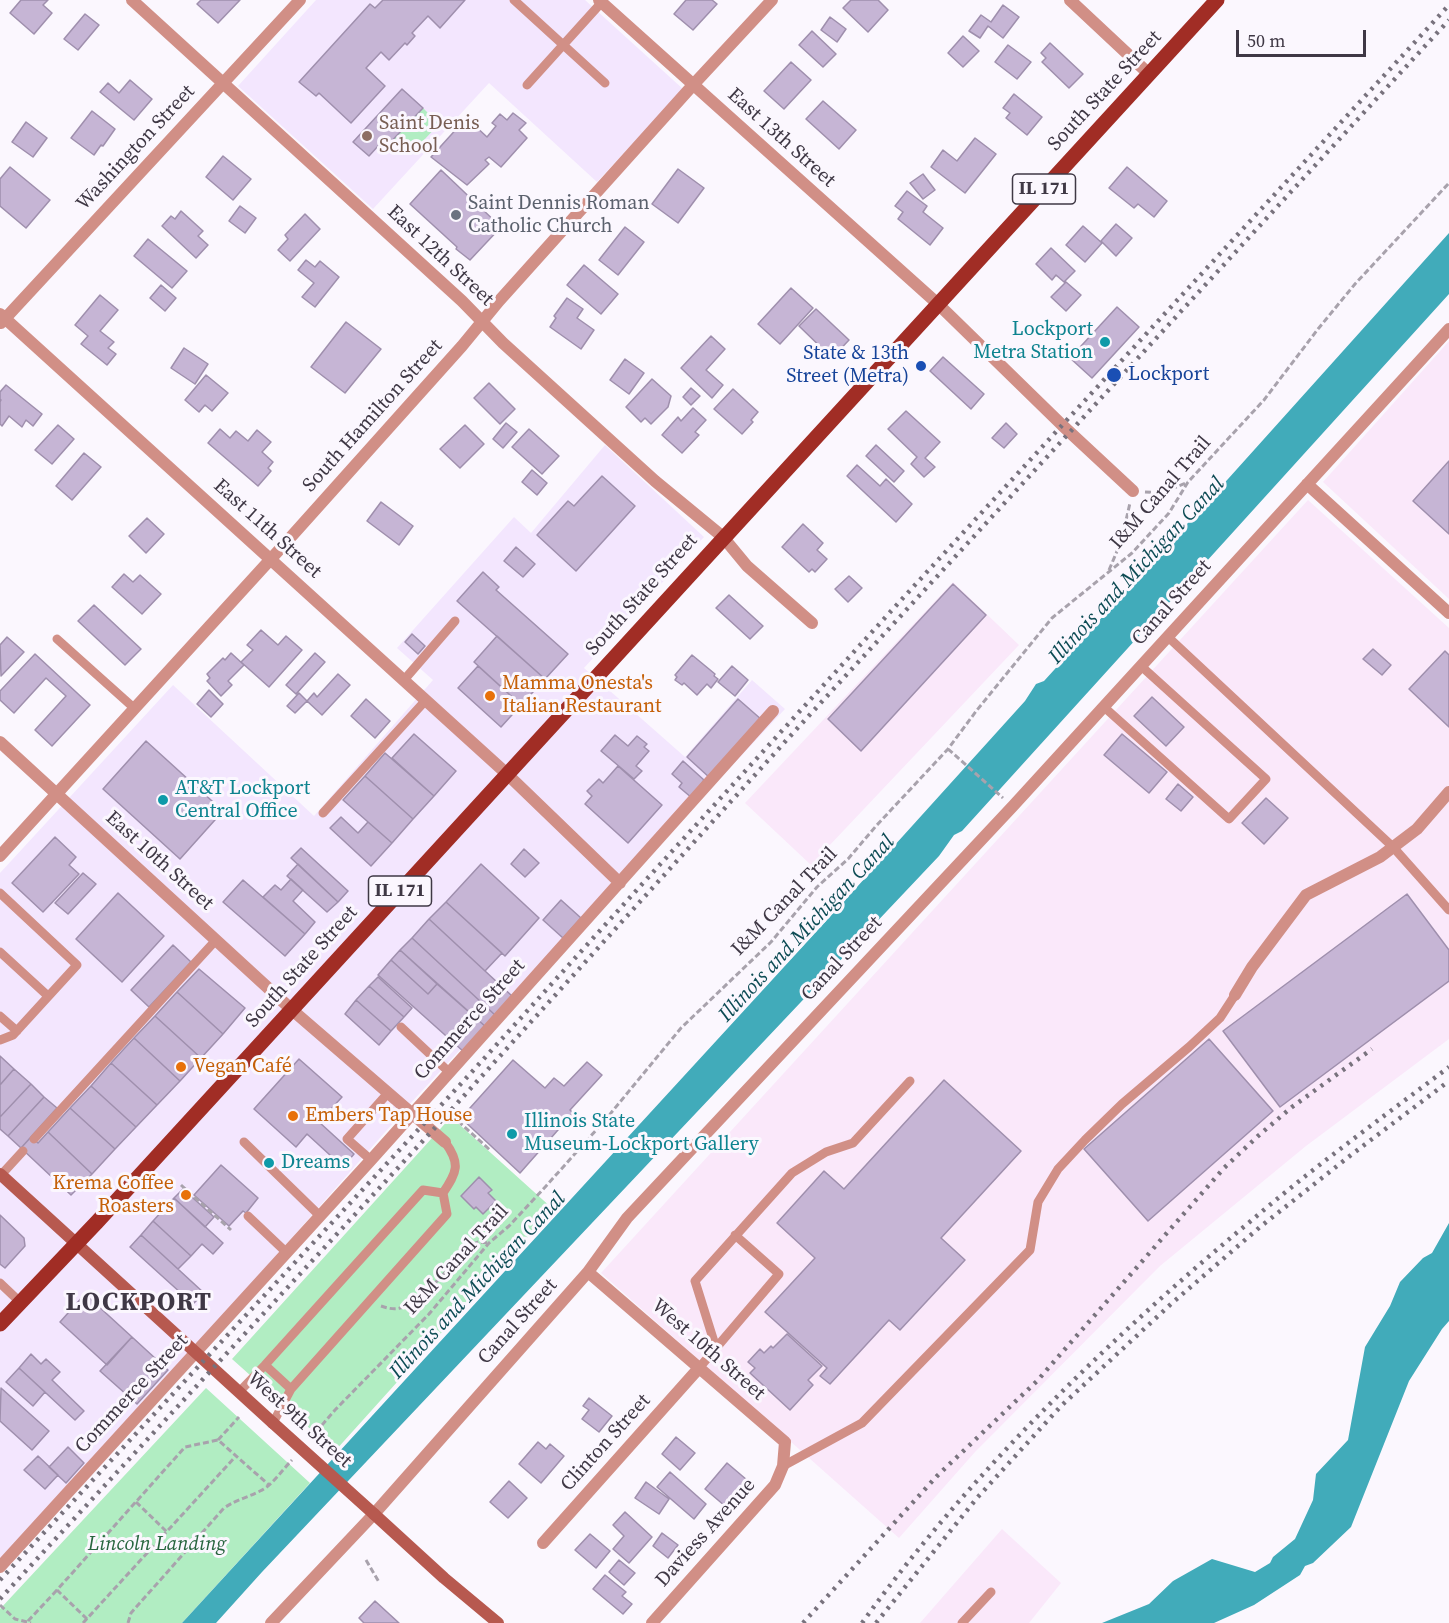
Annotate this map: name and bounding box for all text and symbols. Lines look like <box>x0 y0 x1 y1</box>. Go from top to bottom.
scale bar <box>1239 18 1370 56</box>
street label: South State Street <box>1043 26 1167 156</box>
text: 50 m <box>1247 28 1285 53</box>
street label: Washington Street <box>72 80 200 216</box>
street label: East 13th Street <box>722 83 840 193</box>
place label: Saint Denis School <box>379 112 480 159</box>
marker: Saint Denis School <box>360 129 374 143</box>
road number: IL 171 <box>1012 174 1076 204</box>
place label: Saint Dennis Roman Catholic Church <box>468 192 650 239</box>
street label: East 12th Street <box>382 201 498 311</box>
marker: Saint Dennis Roman Catholic Church <box>449 208 463 222</box>
place label: Lockport Metra Station <box>973 318 1093 365</box>
street label: South Hamilton Street <box>298 335 448 497</box>
marker: Lockport Metra Station <box>1098 335 1112 349</box>
place label: State & 13th Street (Metra) <box>786 342 909 389</box>
marker: State & 13th Street (Metra) <box>914 359 928 373</box>
place label: Lockport <box>1128 363 1209 387</box>
marker: Lockport <box>1105 366 1123 384</box>
street label: I&M Canal Trail <box>1105 432 1217 554</box>
water label: Illinois and Michigan Canal <box>1044 472 1230 670</box>
street label: East 11th Street <box>208 474 326 584</box>
street label: South State Street <box>581 529 703 661</box>
street label: Canal Street <box>1127 555 1217 651</box>
place label: Mamma Onesta's Italian Restaurant <box>502 672 662 719</box>
marker: Mamma Onesta's Italian Restaurant <box>483 689 497 703</box>
place label: AT&T Lockport Central Office <box>175 777 310 824</box>
marker: AT&T Lockport Central Office <box>156 793 170 807</box>
street label: East 10th Street <box>100 806 218 916</box>
water label: Illinois and Michigan Canal <box>714 830 900 1028</box>
street label: I&M Canal Trail <box>727 843 843 961</box>
road number: IL 171 <box>368 876 432 906</box>
street label: South State Street <box>241 901 363 1033</box>
street label: Canal Street <box>797 912 887 1006</box>
street label: Commerce Street <box>409 955 531 1085</box>
place label: Vegan Café <box>193 1055 292 1079</box>
marker: Vegan Café <box>174 1060 188 1074</box>
place label: Embers Tap House <box>305 1104 472 1128</box>
marker: Embers Tap House <box>286 1109 300 1123</box>
place label: Illinois State Museum-Lockport Gallery <box>524 1110 759 1157</box>
marker: Illinois State Museum-Lockport Gallery <box>505 1127 519 1141</box>
place label: Dreams <box>281 1151 350 1175</box>
marker: Dreams <box>262 1156 276 1170</box>
place label: Krema Coffee Roasters <box>52 1172 174 1219</box>
water label: Illinois and Michigan Canal <box>385 1187 571 1385</box>
marker: Krema Coffee Roasters <box>179 1188 193 1202</box>
street label: I&M Canal Trail <box>400 1200 514 1320</box>
street label: Canal Street <box>473 1274 563 1370</box>
district label: LOCKPORT <box>66 1287 212 1319</box>
street label: West 10th Street <box>646 1294 770 1406</box>
street label: Commerce Street <box>71 1329 193 1459</box>
street label: West 9th Street <box>242 1367 356 1473</box>
street label: Clinton Street <box>556 1389 656 1497</box>
street label: Daviess Avenue <box>651 1474 761 1592</box>
park label: Lincoln Landing <box>88 1533 226 1557</box>

